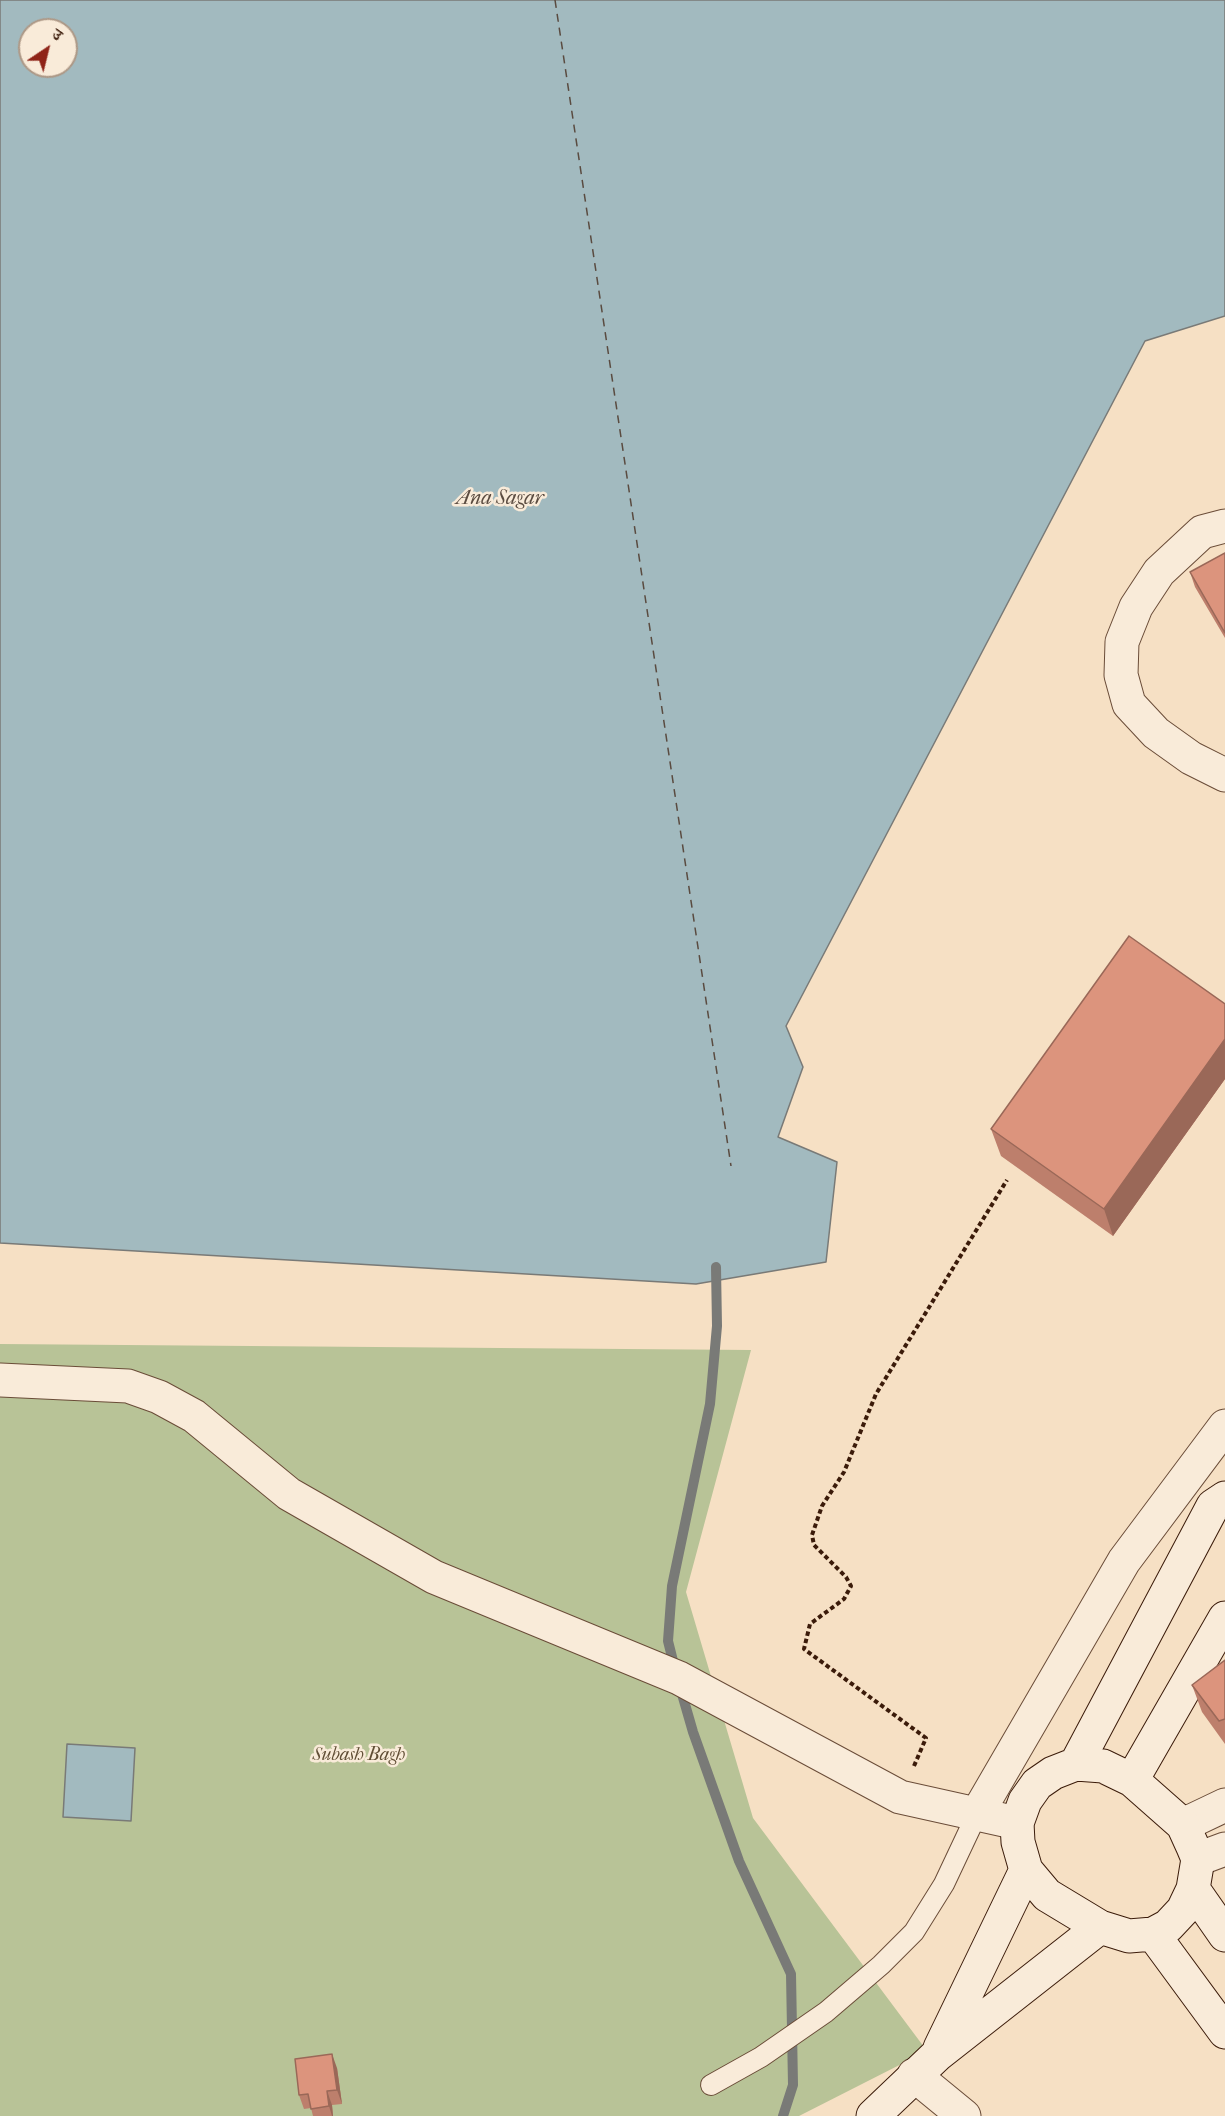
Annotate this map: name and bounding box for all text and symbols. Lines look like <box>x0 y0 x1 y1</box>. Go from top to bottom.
north arrow <box>18 18 78 78</box>
text: उ <box>49 24 66 45</box>
water label: Ana Sagar <box>456 487 544 511</box>
park label: Subash Bagh <box>313 1745 405 1767</box>

